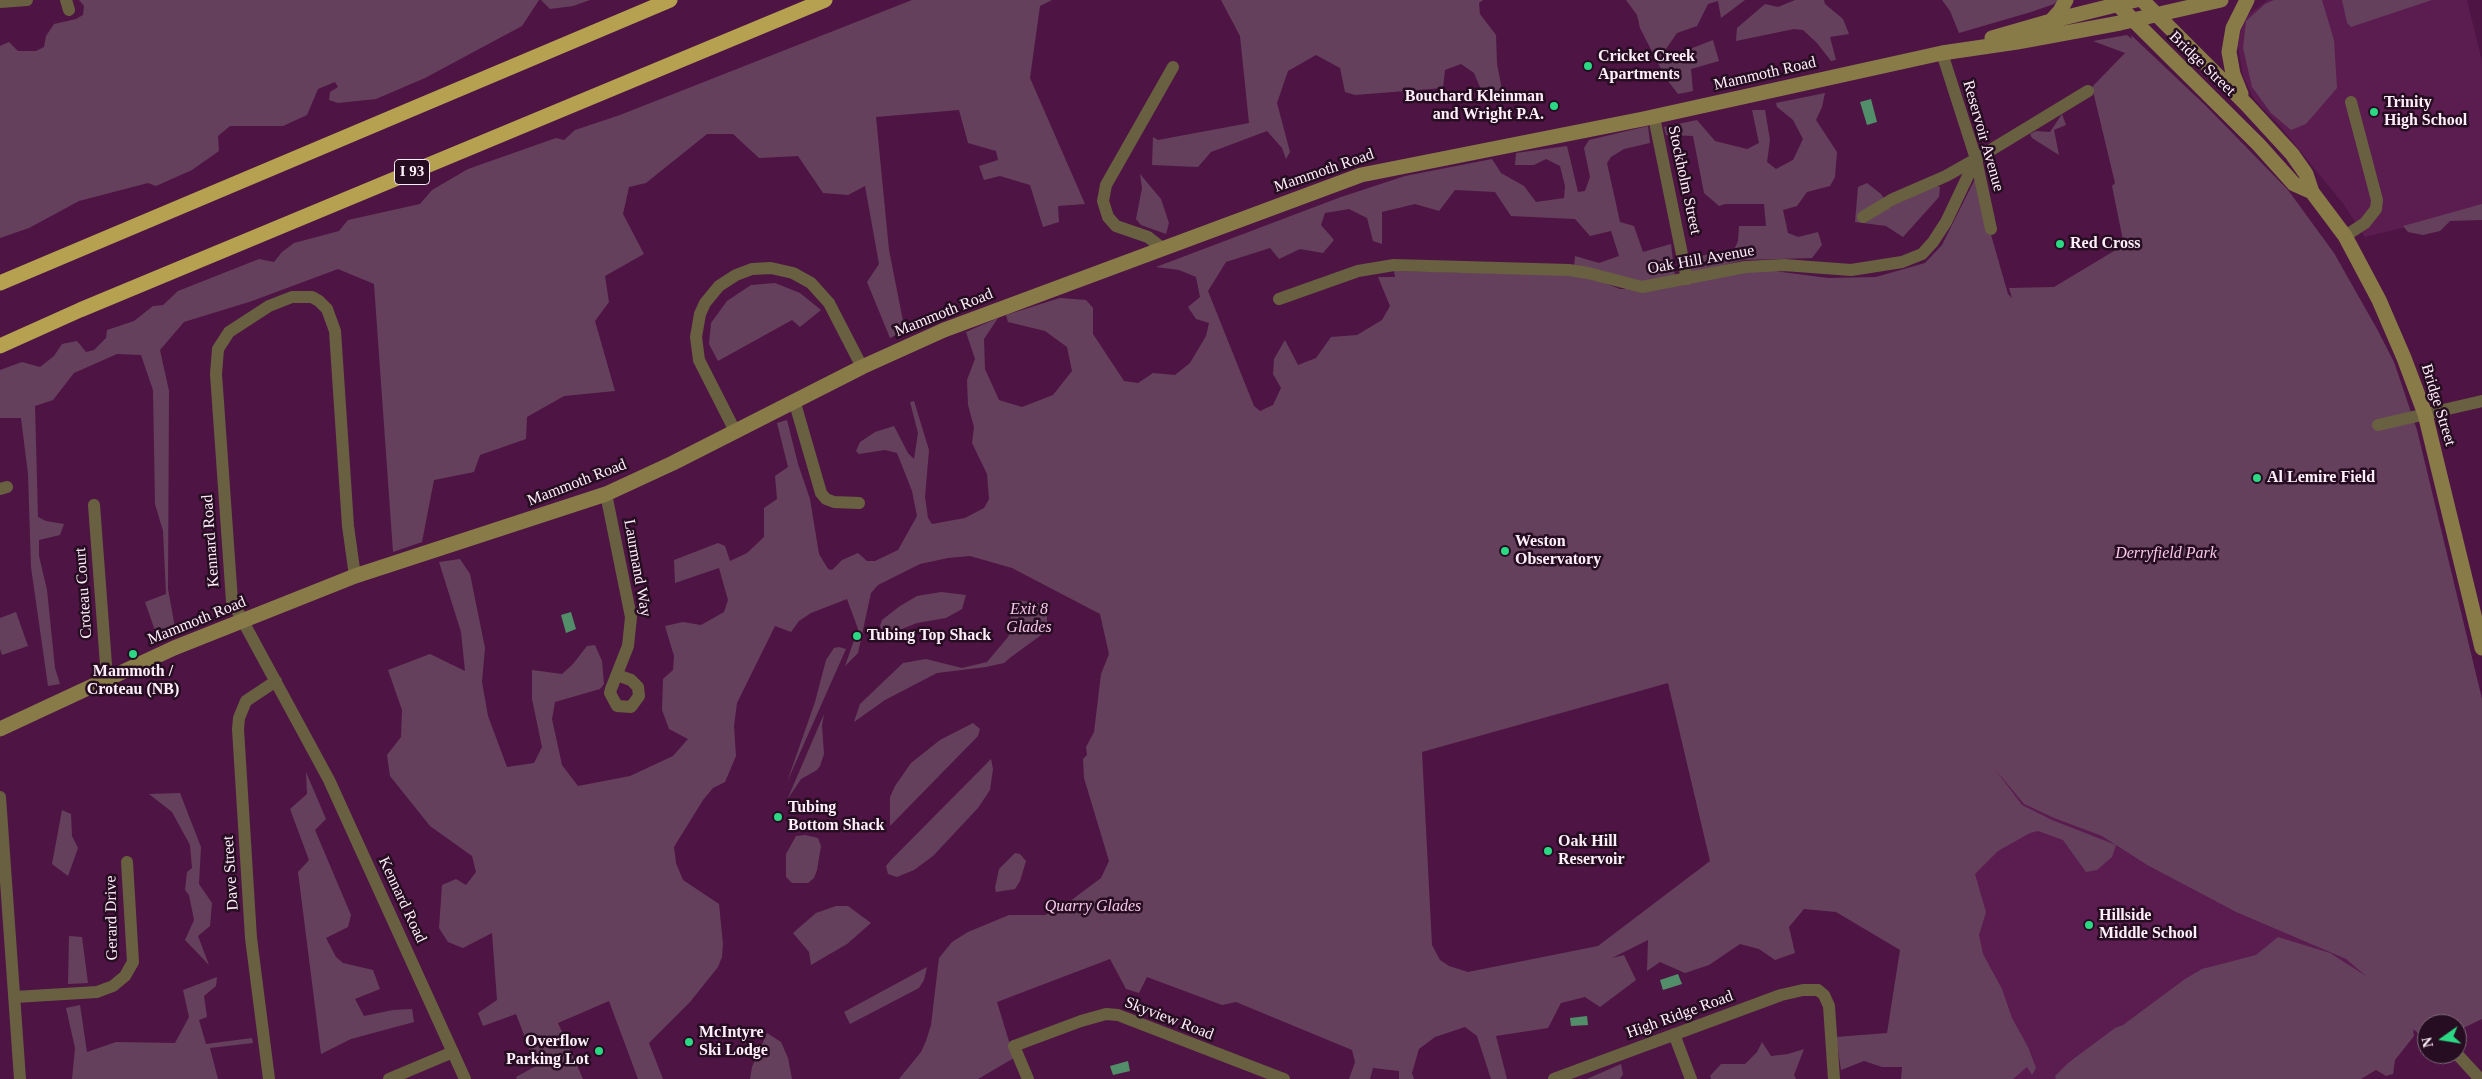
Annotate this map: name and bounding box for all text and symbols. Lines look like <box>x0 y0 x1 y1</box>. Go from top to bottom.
street label: Bridge Street <box>2165 28 2239 100</box>
place label: Cricket Creek Apartments <box>1598 47 1695 85</box>
street label: Mammoth Road <box>1712 53 1818 95</box>
marker: Cricket Creek Apartments <box>1582 60 1594 72</box>
street label: Reservoir Avenue <box>1958 78 2008 194</box>
place label: Bouchard Kleinman and Wright P.A. <box>1405 87 1544 125</box>
place label: Trinity High School <box>2384 93 2467 131</box>
marker: Bouchard Kleinman and Wright P.A. <box>1548 100 1560 112</box>
marker: Trinity High School <box>2368 106 2380 118</box>
street label: Stockholm Street <box>1663 124 1705 236</box>
street label: Mammoth Road <box>1272 145 1376 197</box>
road number: I 93 <box>394 160 430 184</box>
place label: Red Cross <box>2070 234 2140 254</box>
marker: Red Cross <box>2054 238 2066 250</box>
street label: Oak Hill Avenue <box>1646 241 1756 279</box>
street label: Mammoth Road <box>892 285 996 341</box>
street label: Bridge Street <box>2416 362 2460 448</box>
street label: Mammoth Road <box>525 455 629 511</box>
place label: Al Lemire Field <box>2267 468 2375 488</box>
marker: Al Lemire Field <box>2251 472 2263 484</box>
street label: Kennard Road <box>198 494 224 588</box>
street label: Laurmand Way <box>619 518 655 618</box>
place label: Weston Observatory <box>1515 532 1601 570</box>
park label: Derryfield Park <box>2115 544 2217 564</box>
marker: Weston Observatory <box>1499 545 1511 557</box>
street label: Croteau Court <box>71 547 97 639</box>
street label: Mammoth Road <box>145 593 249 649</box>
park label: Exit 8 Glades <box>1006 600 1052 638</box>
place label: Tubing Top Shack <box>867 626 991 646</box>
marker: Tubing Top Shack <box>851 630 863 642</box>
marker: Mammoth / Croteau (NB) <box>127 648 139 660</box>
place label: Mammoth / Croteau (NB) <box>87 662 179 700</box>
place label: Tubing Bottom Shack <box>788 798 884 836</box>
marker: Tubing Bottom Shack <box>772 811 784 823</box>
place label: Oak Hill Reservoir <box>1558 832 1625 870</box>
street label: Dave Street <box>219 835 243 911</box>
marker: Oak Hill Reservoir <box>1542 845 1554 857</box>
street label: Kennard Road <box>374 854 430 946</box>
street label: Gerard Drive <box>102 875 122 961</box>
park label: Quarry Glades <box>1045 897 1141 917</box>
place label: Hillside Middle School <box>2099 906 2197 944</box>
marker: Hillside Middle School <box>2083 919 2095 931</box>
street label: High Ridge Road <box>1624 987 1736 1043</box>
street label: Skyview Road <box>1122 993 1216 1045</box>
north arrow <box>2417 1014 2467 1064</box>
place label: McIntyre Ski Lodge <box>699 1023 768 1061</box>
place label: Overflow Parking Lot <box>506 1032 589 1070</box>
marker: McIntyre Ski Lodge <box>683 1036 695 1048</box>
text: N <box>2419 1036 2436 1049</box>
marker: Overflow Parking Lot <box>593 1045 605 1057</box>

